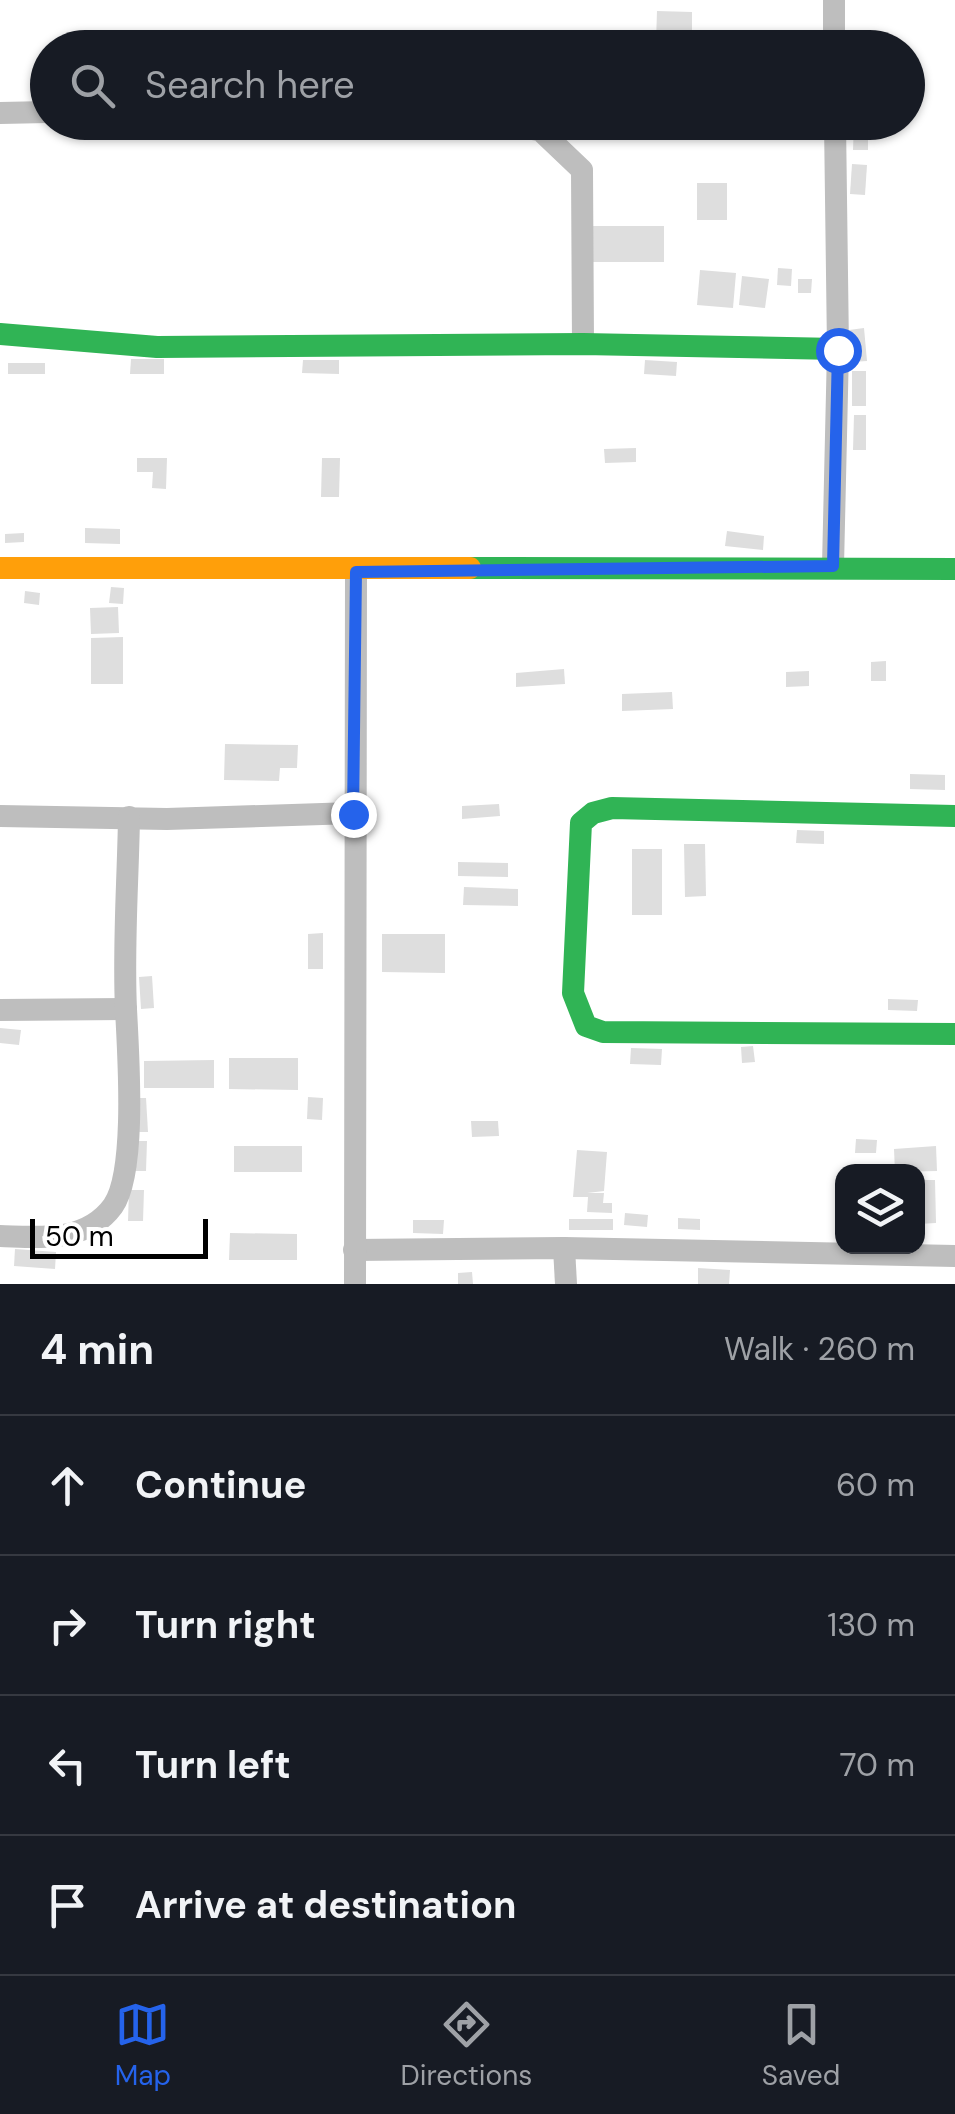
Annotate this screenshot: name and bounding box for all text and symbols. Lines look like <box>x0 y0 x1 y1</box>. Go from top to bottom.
search box <box>30 30 925 140</box>
icon: search <box>65 58 120 113</box>
text: Search here <box>145 60 355 110</box>
route start <box>816 328 862 374</box>
route end <box>331 792 377 838</box>
map controls <box>835 1164 925 1254</box>
button: layers <box>835 1164 925 1254</box>
scale bar <box>30 1214 208 1258</box>
text: 50 m <box>45 1218 114 1255</box>
text: 4 min <box>40 1322 154 1377</box>
text: Walk · 260 m <box>724 1328 915 1370</box>
icon: ahead <box>40 1458 95 1513</box>
text: Continue <box>135 1460 306 1510</box>
text: 60 m <box>836 1464 915 1506</box>
icon: right <box>40 1598 95 1653</box>
text: Turn right <box>135 1600 316 1650</box>
text: 130 m <box>827 1604 915 1646</box>
icon: left <box>40 1738 95 1793</box>
text: Turn left <box>135 1740 291 1790</box>
text: 70 m <box>839 1744 915 1786</box>
icon: arrive <box>40 1878 95 1933</box>
text: Arrive at destination <box>135 1880 517 1930</box>
tab: Map <box>115 1997 171 2094</box>
tab: Directions <box>401 1997 532 2094</box>
tab: Saved <box>762 1997 840 2094</box>

